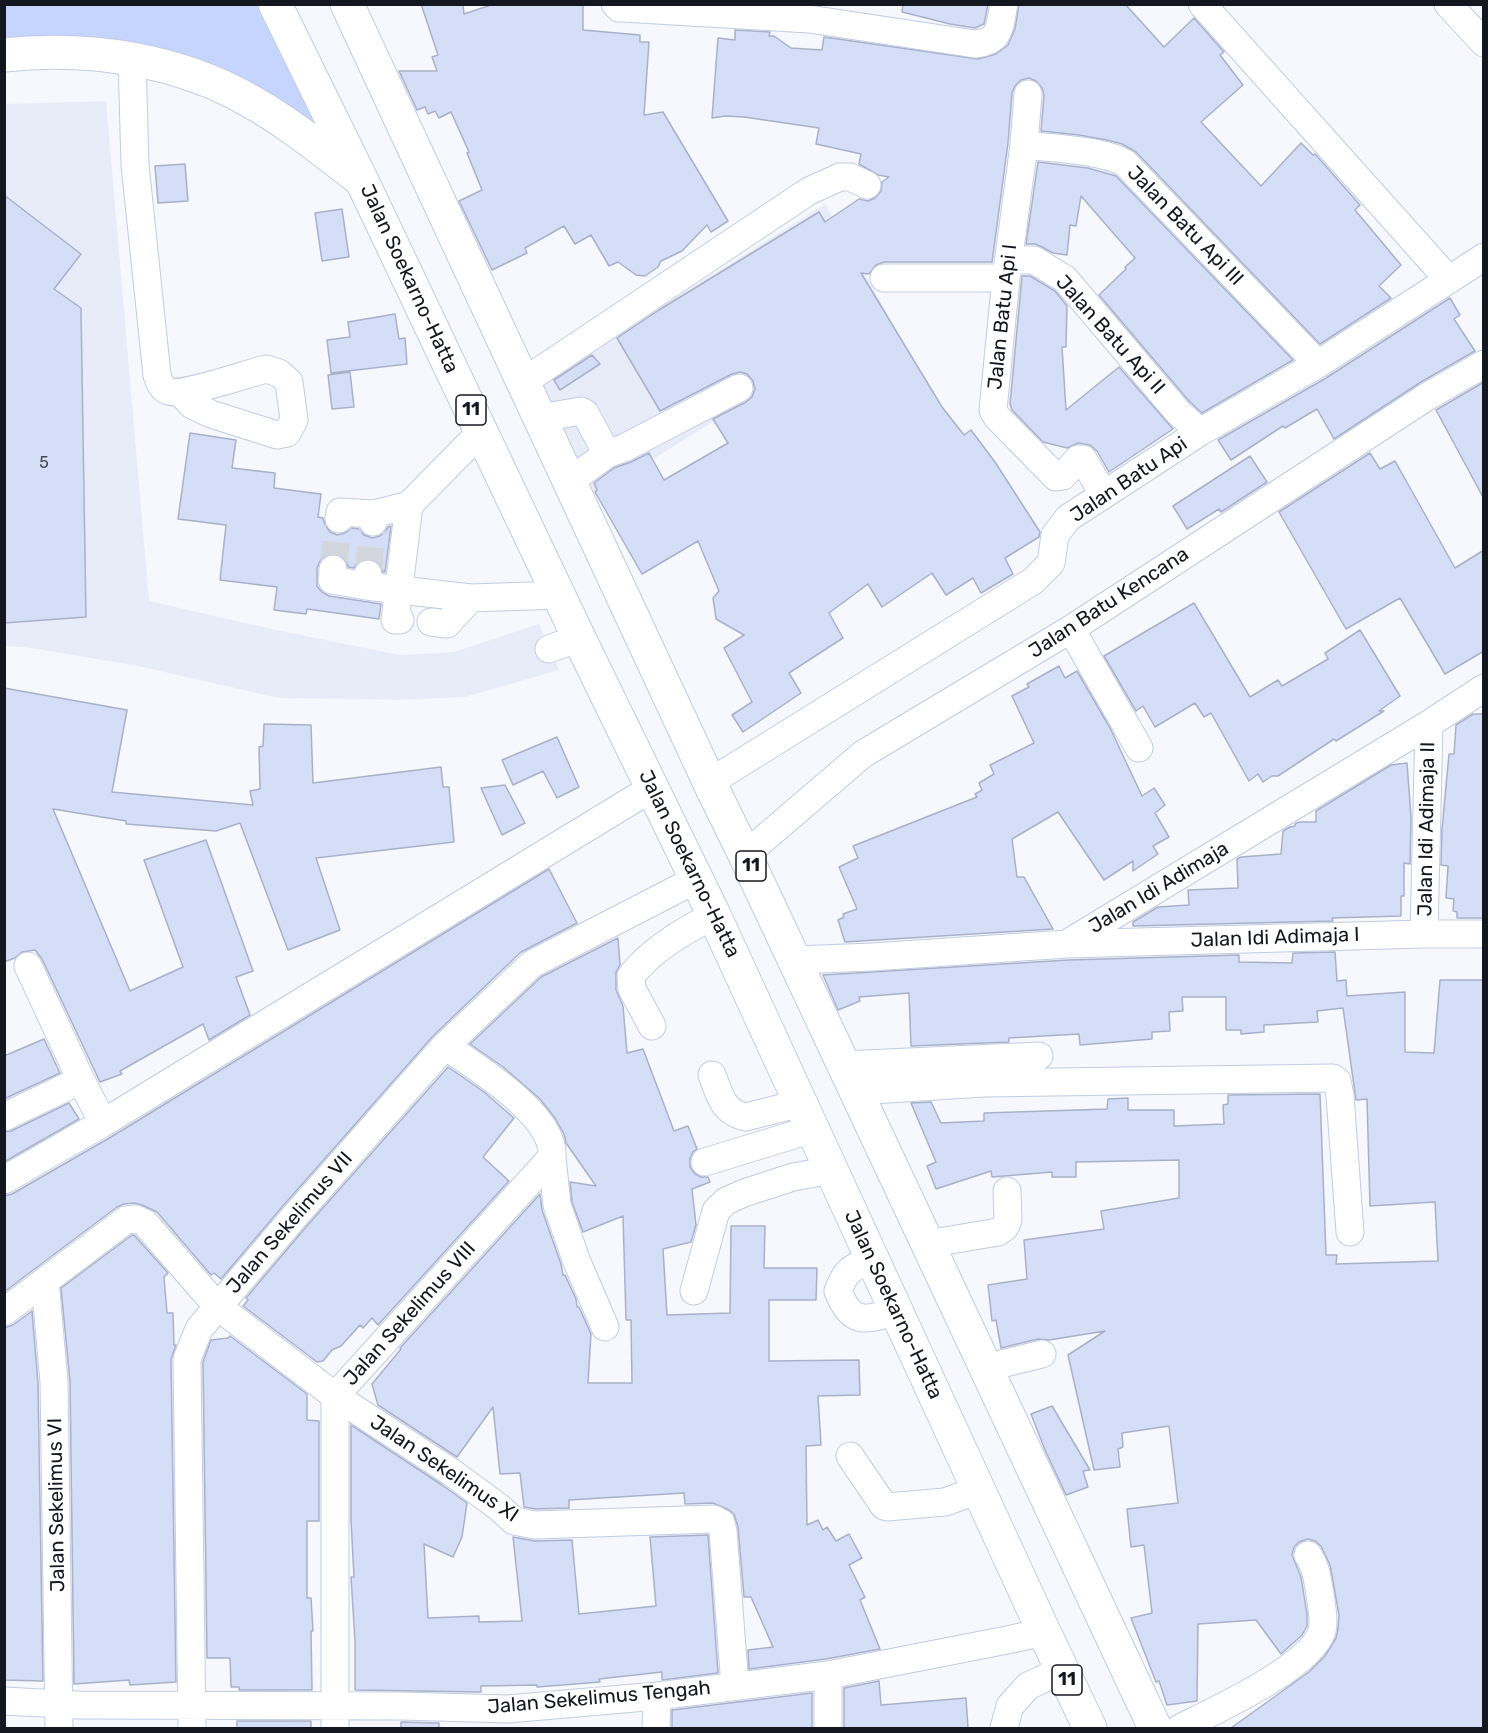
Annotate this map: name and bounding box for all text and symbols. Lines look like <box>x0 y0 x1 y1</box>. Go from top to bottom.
street label: Jalan Batu Api III <box>1122 161 1248 291</box>
street label: Jalan Soekarno-Hatta <box>355 181 463 377</box>
street label: Jalan Batu Api I <box>983 243 1023 391</box>
street label: Jalan Batu Api II <box>1050 271 1170 399</box>
road number: 11 <box>456 395 486 425</box>
street label: Jalan Batu Api <box>1066 432 1192 528</box>
house number: 5 <box>39 453 49 473</box>
street label: Jalan Batu Kencana <box>1025 542 1193 664</box>
street label: Jalan Idi Adimaja II <box>1413 741 1441 917</box>
street label: Jalan Soekarno-Hatta <box>633 766 745 962</box>
street label: Jalan Idi Adimaja <box>1085 837 1233 939</box>
road number: 11 <box>736 851 766 881</box>
street label: Jalan Idi Adimaja I <box>1190 923 1360 953</box>
street label: Jalan Sekelimus VII <box>222 1147 358 1299</box>
street label: Jalan Soekarno-Hatta <box>839 1207 947 1403</box>
street label: Jalan Sekelimus VIII <box>339 1237 481 1391</box>
street label: Jalan Sekelimus XI <box>365 1410 523 1528</box>
street label: Jalan Sekelimus VI <box>43 1418 71 1592</box>
road number: 11 <box>1052 1665 1082 1695</box>
street label: Jalan Sekelimus Tengah <box>486 1676 712 1720</box>

